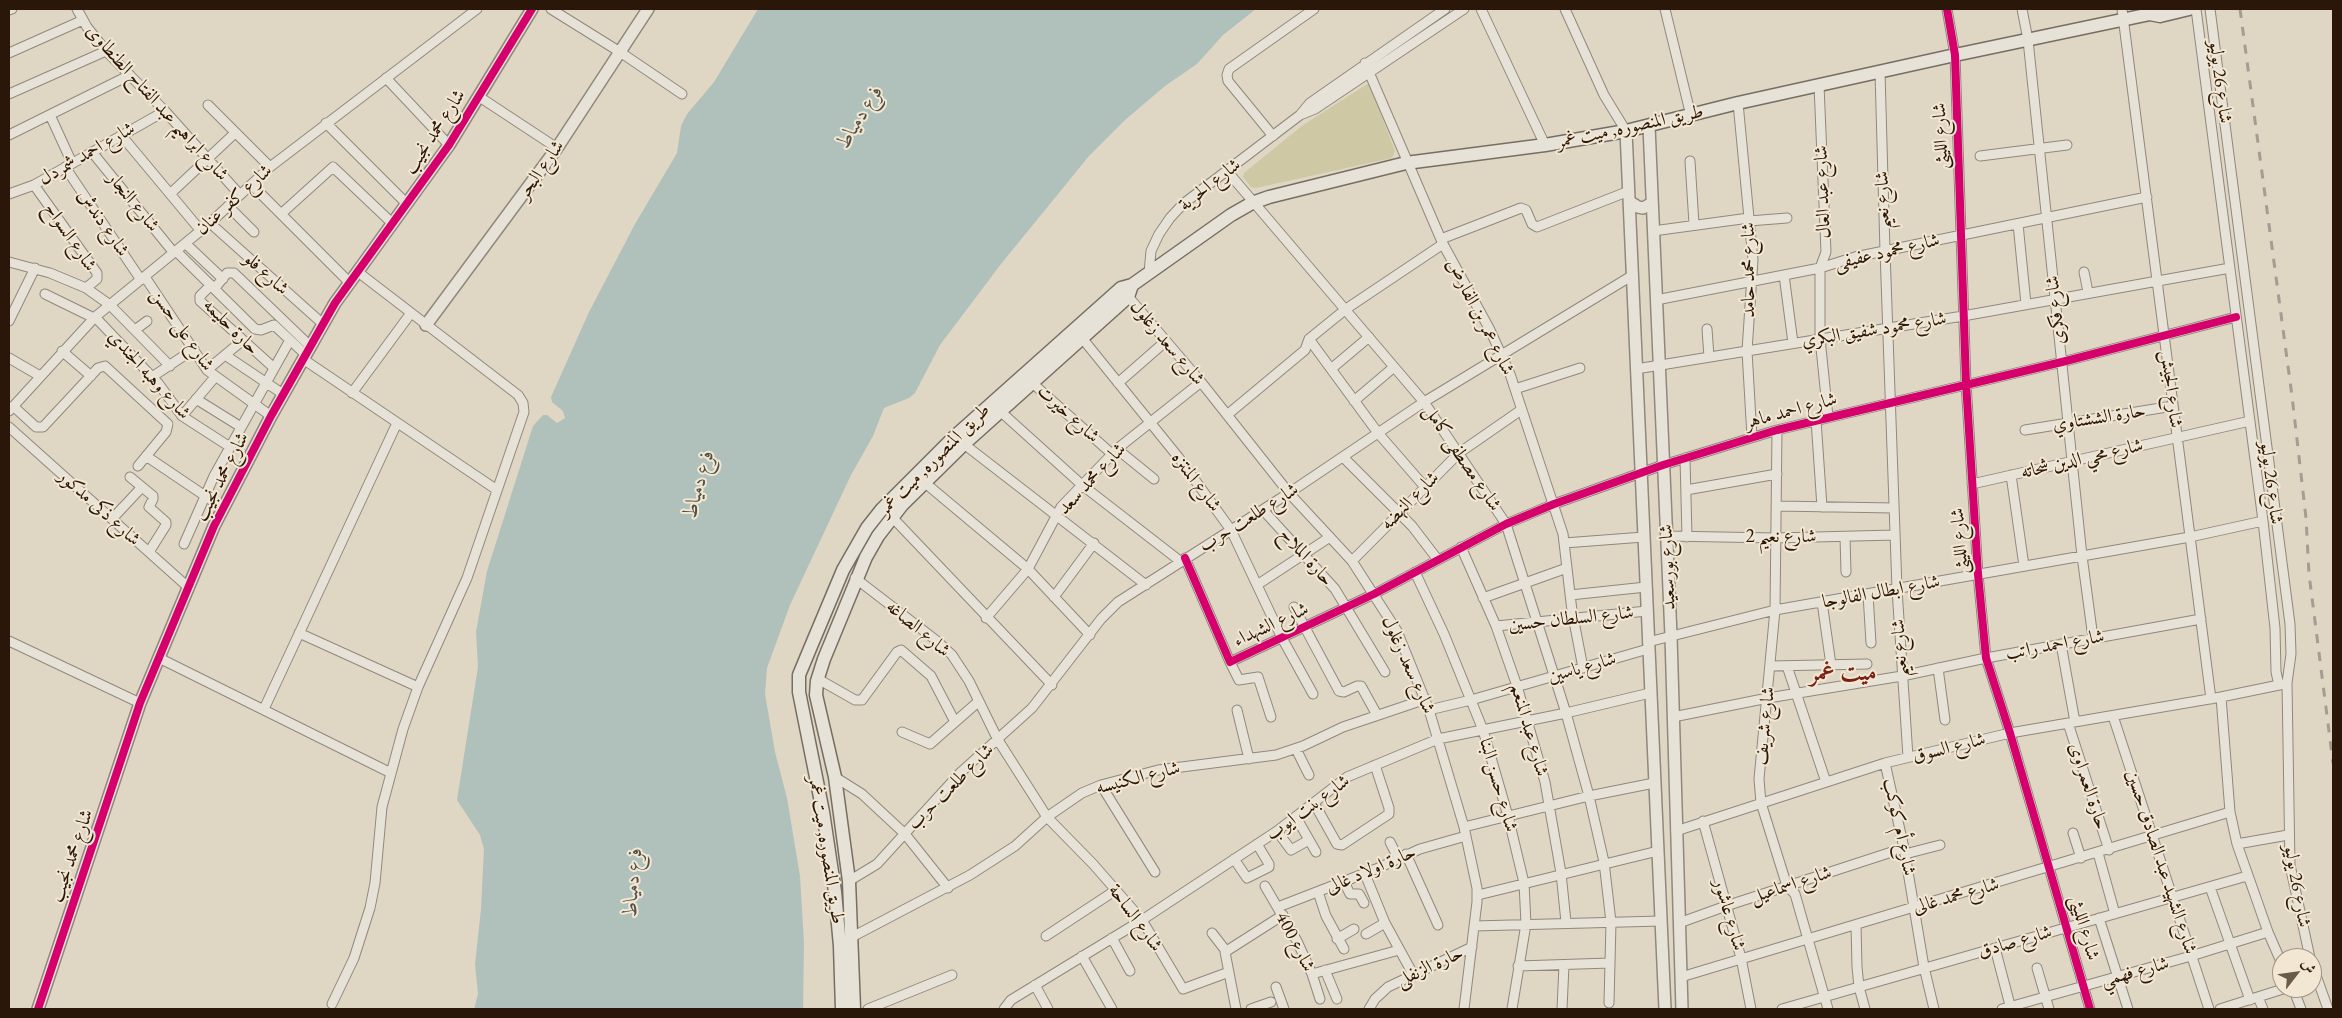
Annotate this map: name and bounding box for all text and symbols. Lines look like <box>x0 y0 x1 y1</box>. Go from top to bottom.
street label: شارع ابراهيم عبد الفتاح الطنطاوى <box>81 20 233 186</box>
street label: شارع 26 يوليو <box>2204 39 2236 125</box>
water label: فرع دمياط <box>831 81 889 153</box>
street label: شارع محمد نجيب <box>399 85 471 179</box>
street label: طريق المنصوره, ميت غمر <box>1554 100 1706 154</box>
street label: شارع الليثى <box>1928 102 1954 170</box>
street label: شارع احمد شمردل <box>35 117 139 191</box>
street label: شارع البحر <box>512 136 570 204</box>
street label: شارع عبد العال <box>1810 145 1836 239</box>
street label: شارع الحرية <box>1174 154 1246 216</box>
street label: شارع كفر عنان <box>191 160 277 240</box>
street label: شارع النجار <box>102 167 164 237</box>
street label: شارع نعيم <box>1871 171 1895 229</box>
street label: شارع دندش <box>72 185 134 261</box>
street label: شارع السواح <box>39 198 101 276</box>
street label: شارع محمد حامد <box>1738 222 1760 318</box>
street label: شارع محمود عفيفى <box>1832 229 1942 275</box>
street label: شارع فلو <box>239 248 293 300</box>
street label: شارع عمر بن الفارض <box>1441 255 1519 379</box>
street label: شارع فكرى <box>2041 274 2071 346</box>
street label: شارع على حسن <box>145 284 219 376</box>
street label: حارة حليمه <box>198 294 264 360</box>
street label: شارع سعد زغلول <box>1125 296 1209 390</box>
street label: شارع محمود شفيق البكري <box>1800 307 1948 353</box>
street label: شارع وهبه الجندي <box>103 325 195 425</box>
street label: شارع الجيش <box>2155 349 2187 429</box>
street label: شارع خيرت <box>1032 380 1104 448</box>
street label: شارع احمد ماهر <box>1742 388 1840 434</box>
street label: طريق المنصوره, ميت غمر <box>873 399 995 521</box>
street label: حارة الششتاوي <box>2051 399 2147 437</box>
street label: شارع مصطفى كامل <box>1418 400 1506 516</box>
street label: شارع محمد نجيب <box>190 429 254 525</box>
street label: شارع محي الدين شحاته <box>2019 434 2145 484</box>
street label: شارع محمد سعد <box>1053 438 1131 520</box>
street label: شارع 26 يوليو <box>2255 440 2287 526</box>
water label: فرع دمياط <box>678 447 720 521</box>
street label: شارع المنتزه <box>1166 447 1226 517</box>
street label: شارع ذكى مدكور <box>53 465 145 551</box>
street label: شارع النهضه <box>1376 467 1444 535</box>
street label: شارع طلعت حرب <box>1195 478 1303 558</box>
street label: شارع الليثى <box>1946 507 1974 575</box>
street label: حارة الملاح <box>1274 523 1338 591</box>
street label: شارع بورسعيد <box>1655 524 1681 610</box>
street label: شارع نعيم 2 <box>1746 526 1816 548</box>
street label: شارع ابطال الفالوجا <box>1820 570 1942 614</box>
street label: شارع الصاغه <box>881 596 955 662</box>
street label: شارع الشهداء <box>1230 598 1312 652</box>
street label: شارع السلطان حسين <box>1507 601 1635 637</box>
street label: شارع سعد زغلول <box>1376 613 1440 717</box>
street label: شارع نعيم <box>1887 618 1913 678</box>
street label: شارع احمد راتب <box>2004 625 2106 665</box>
street label: شارع ياسين <box>1545 647 1619 689</box>
district label: ميت غمر <box>1809 659 1877 687</box>
street label: شارع عبد المنعم <box>1505 681 1553 779</box>
street label: شارع شريف <box>1750 686 1780 766</box>
street label: شارع السوق <box>1910 728 1988 768</box>
street label: شارع حسن البنا <box>1474 735 1522 835</box>
street label: شارع طلعت حرب <box>903 739 999 835</box>
street label: حارة العمراوى <box>2063 740 2113 832</box>
street label: شارع الكنيسه <box>1093 757 1183 799</box>
street label: شارع الشهيد عبد الصادق حسين <box>2120 767 2202 957</box>
street label: شارع بنت ايوب <box>1262 770 1354 846</box>
street label: طريق المنصوره, ميت غمر <box>803 774 849 926</box>
street label: شارع أم كوكب <box>1878 776 1920 878</box>
street label: شارع محمد نجيب <box>45 806 99 906</box>
street label: حارة اولاد غالى <box>1322 841 1420 899</box>
street label: شارع 26 يوليو <box>2279 843 2315 929</box>
water label: فرع دمياط <box>618 846 648 918</box>
street label: شارع اسماعيل <box>1747 861 1835 909</box>
street label: شارع محمد غالى <box>1910 873 2002 919</box>
street label: شارع عاشور <box>1708 877 1750 953</box>
street label: شارع الساحة <box>1103 880 1167 956</box>
street label: شارع الليثى <box>2064 893 2104 963</box>
street label: شارع 400 <box>1270 908 1320 976</box>
street label: شارع صادق <box>1975 921 2055 963</box>
street label: حارة الزنفلى <box>1393 942 1467 992</box>
north arrow <box>2272 948 2322 998</box>
street label: شارع فهمي <box>2098 952 2172 992</box>
text: ش <box>2298 955 2320 977</box>

